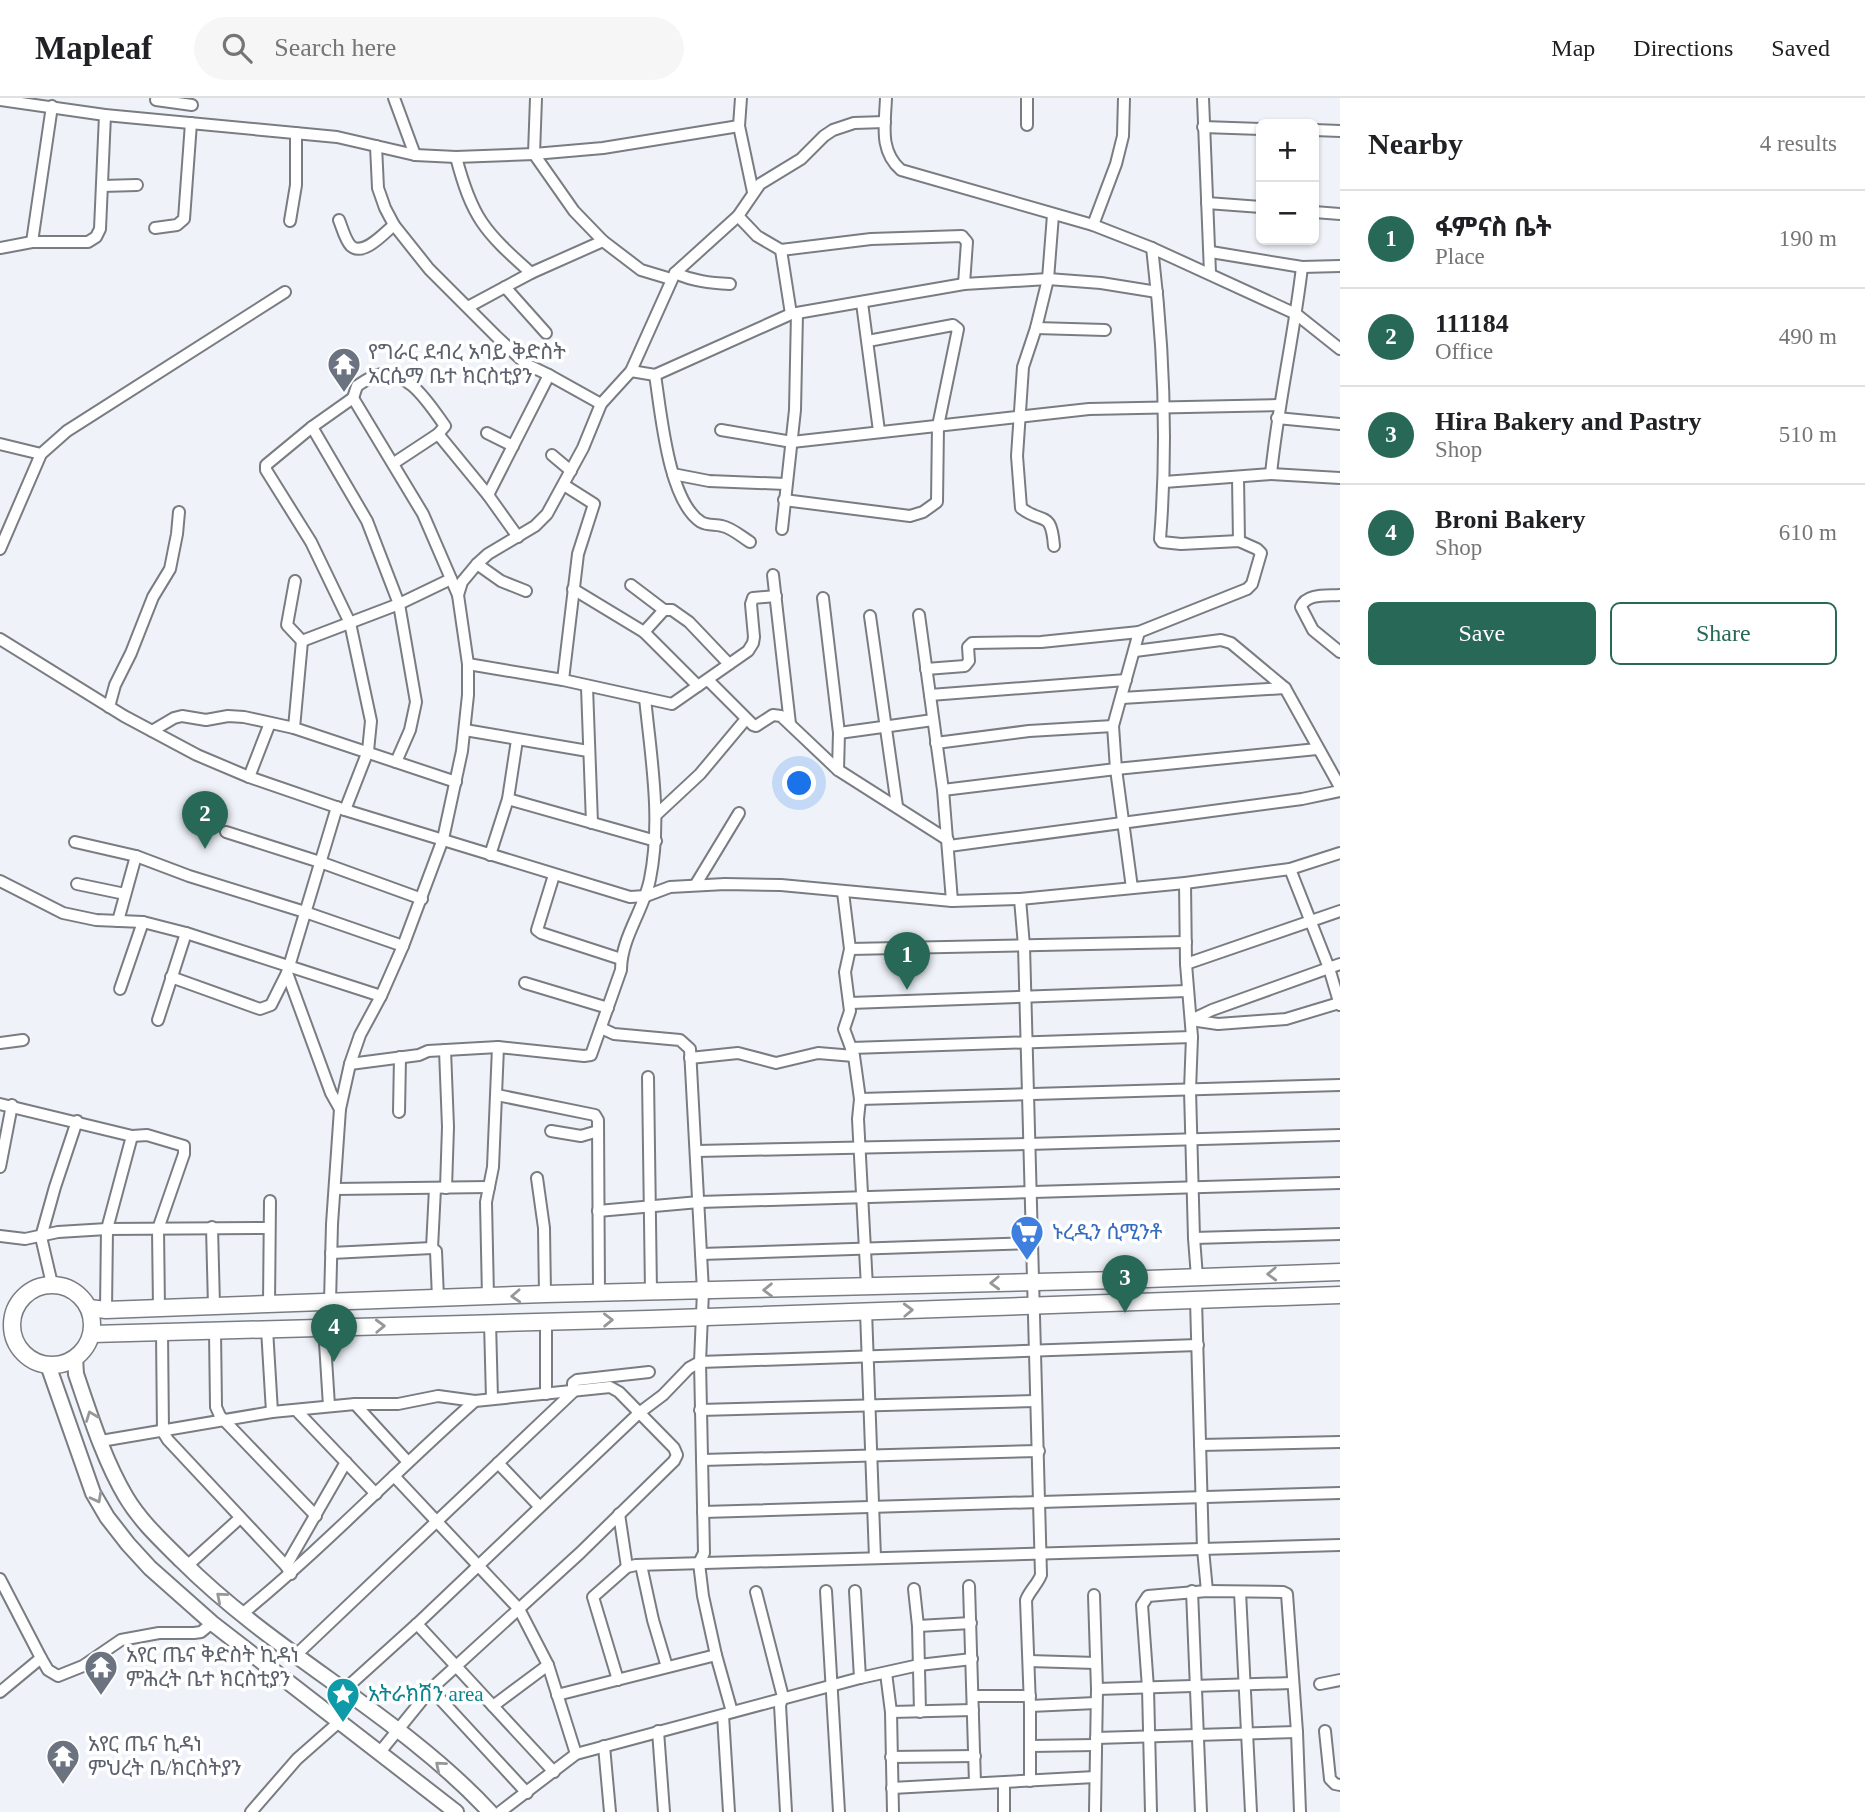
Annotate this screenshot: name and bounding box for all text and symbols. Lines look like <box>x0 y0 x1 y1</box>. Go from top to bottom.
search box <box>194 17 684 80</box>
icon: search <box>218 29 256 67</box>
text: Mapleaf <box>35 30 152 66</box>
text: Search here <box>274 33 396 62</box>
text: Map <box>1551 35 1595 61</box>
text: Directions <box>1633 35 1733 61</box>
text: Saved <box>1771 35 1830 61</box>
map controls <box>1256 119 1319 245</box>
button: + <box>1256 119 1319 182</box>
text: Nearby <box>1368 127 1463 160</box>
text: 4 results <box>1760 131 1837 156</box>
button: − <box>1256 182 1319 245</box>
text: ፋምናስ ቤት <box>1435 213 1552 242</box>
text: 1 <box>1385 226 1397 251</box>
text: 190 m <box>1779 226 1837 251</box>
text: Place <box>1435 244 1485 269</box>
text: 111184 <box>1435 309 1509 338</box>
text: 2 <box>1385 324 1397 349</box>
text: 490 m <box>1779 324 1837 349</box>
text: Office <box>1435 339 1493 364</box>
place label: የግራር ደብረ አባይ ቅድስት አርሴማ ቤተ ክርስቲያን <box>368 340 566 388</box>
temple icon: የግራር ደብረ አባይ ቅድስት አርሴማ ቤተ ክርስቲያን <box>325 345 363 394</box>
text: Hira Bakery and Pastry <box>1435 407 1702 436</box>
text: 3 <box>1385 422 1397 447</box>
text: 510 m <box>1779 422 1837 447</box>
text: Shop <box>1435 437 1482 462</box>
text: Broni Bakery <box>1435 505 1585 534</box>
text: 4 <box>1385 520 1397 545</box>
text: 610 m <box>1779 520 1837 545</box>
text: Shop <box>1435 535 1482 560</box>
button: Save <box>1368 602 1596 665</box>
button: Share <box>1610 602 1837 665</box>
your location <box>782 766 816 800</box>
pin: 2 <box>182 791 228 849</box>
pin: 1 <box>884 932 930 990</box>
supermarket icon: ኑረዲን ሲሚንቶ <box>1008 1213 1046 1262</box>
place label: ኑረዲን ሲሚንቶ <box>1052 1220 1163 1244</box>
pin: 3 <box>1102 1255 1148 1313</box>
one-way arrow <box>1266 1266 1277 1282</box>
one-way arrow <box>990 1275 1001 1290</box>
one-way arrow <box>762 1282 773 1297</box>
one-way arrow <box>510 1288 521 1303</box>
one-way arrow <box>903 1302 914 1317</box>
pin: 4 <box>311 1304 357 1362</box>
one-way arrow <box>602 1312 613 1327</box>
one-way arrow <box>375 1318 386 1333</box>
one-way arrow <box>85 1410 99 1422</box>
one-way arrow <box>89 1491 102 1503</box>
one-way arrow <box>216 1593 229 1605</box>
place label: አየር ጤና ቅድስት ኪዳነ ምሕረት ቤተ ክርስቲያን <box>126 1643 299 1691</box>
temple icon: አየር ጤና ቅድስት ኪዳነ ምሕረት ቤተ ክርስቲያን <box>82 1648 120 1697</box>
place icon: አትራክሽን area <box>324 1675 362 1724</box>
place label: አትራክሽን area <box>368 1682 484 1706</box>
place label: አየር ጤና ኪዳነ ምህረት ቤ/ክርስትያን <box>88 1732 242 1780</box>
temple icon: አየር ጤና ኪዳነ ምህረት ቤ/ክርስትያን <box>44 1737 82 1786</box>
one-way arrow <box>436 1762 449 1774</box>

